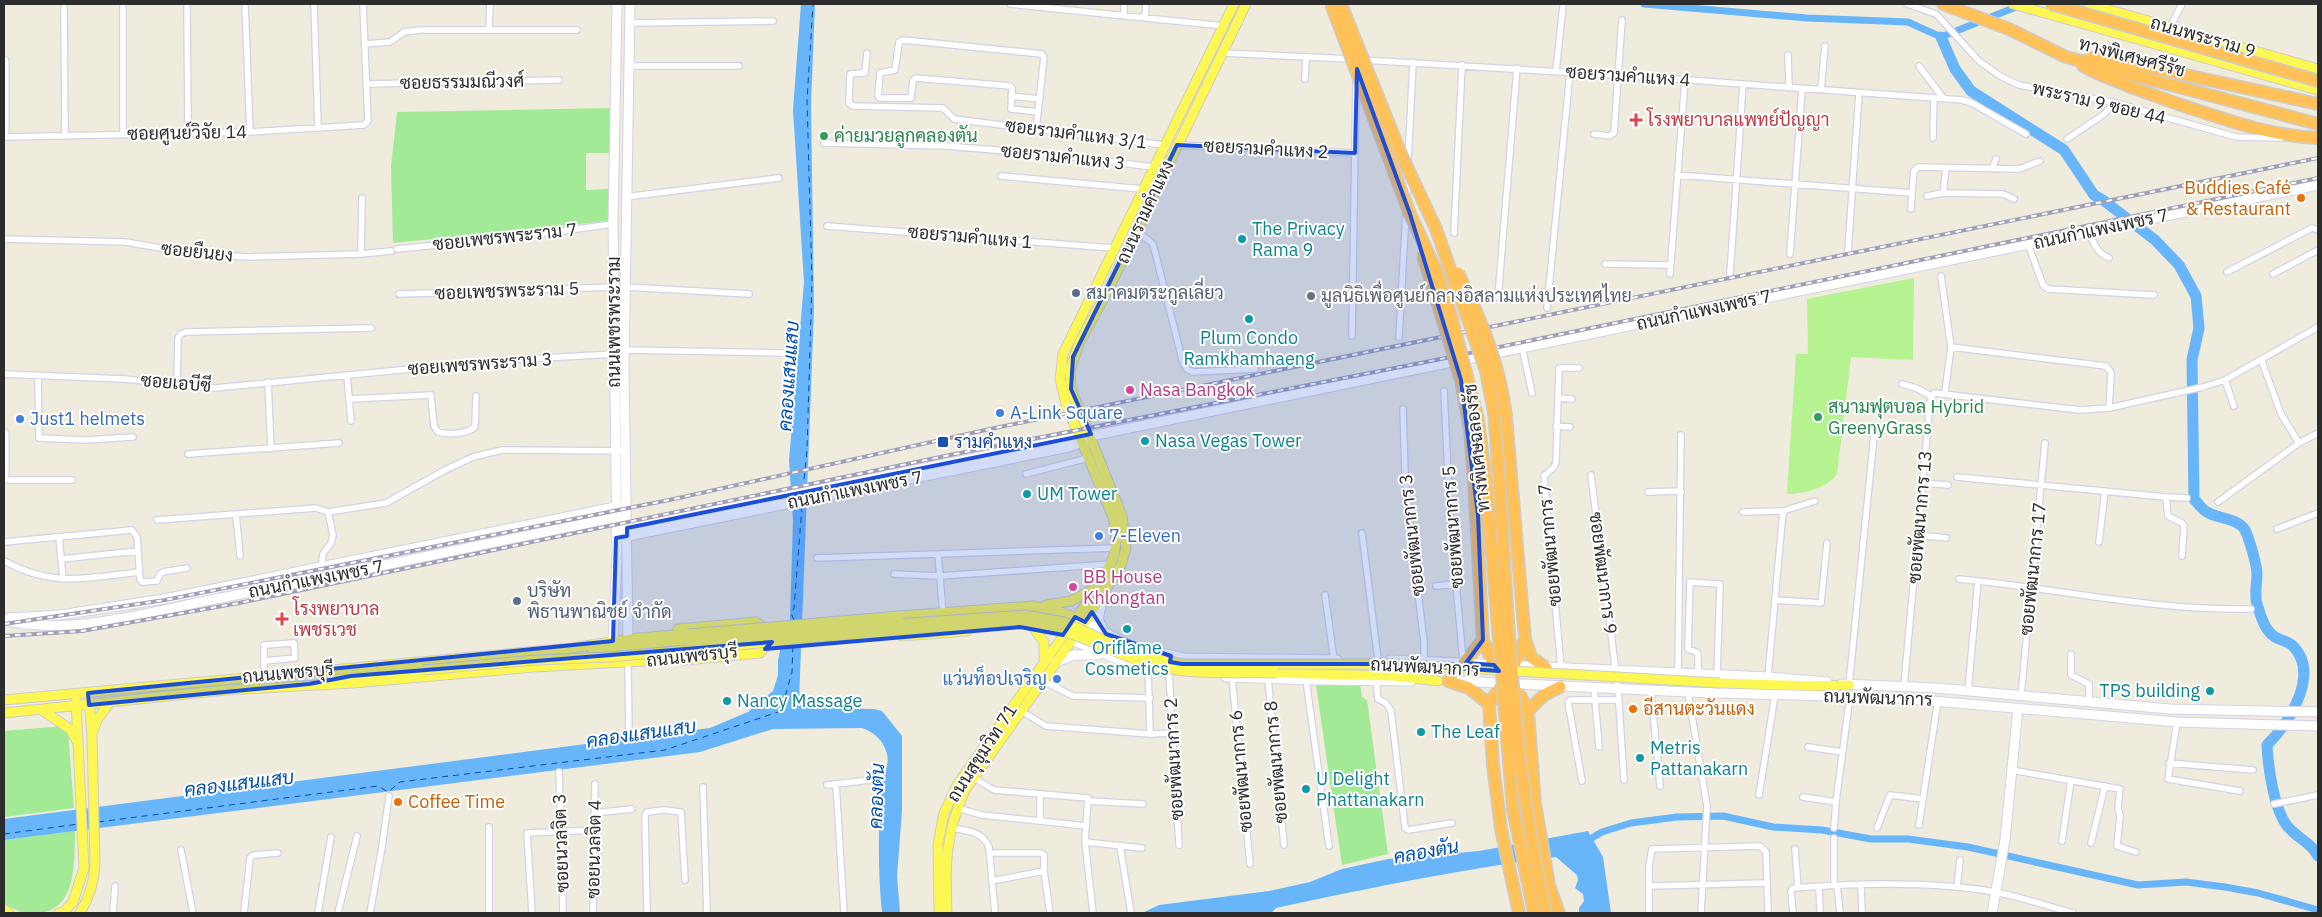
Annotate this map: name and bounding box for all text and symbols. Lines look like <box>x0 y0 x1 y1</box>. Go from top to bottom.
street label: ถนนพระราม 9 <box>2148 11 2258 62</box>
street label: ทางพิเศษศรีรัช <box>2076 30 2188 82</box>
street label: ซอยรามคำแหง 4 <box>1565 60 1691 91</box>
street label: ซอยธรรมมณีวงศ์ <box>400 68 524 94</box>
street label: พระราม 9 ซอย 44 <box>2030 76 2169 129</box>
place label: โรงพยาบาลแพทย์ปัญญา <box>1646 107 1829 131</box>
street label: ซอยรามคำแหง 3/1 <box>1004 113 1148 154</box>
marker: โรงพยาบาลแพทย์ปัญญา <box>1629 113 1643 127</box>
street label: ซอยศูนย์วิจัย 14 <box>127 119 247 147</box>
place label: ค่ายมวยลูกคลองตัน <box>834 124 978 149</box>
marker: ค่ายมวยลูกคลองตัน <box>818 130 830 142</box>
street label: ซอยรามคำแหง 2 <box>1203 134 1329 163</box>
street label: ซอยรามคำแหง 3 <box>1000 139 1126 174</box>
street label: ถนนรามคำแหง <box>1111 156 1179 267</box>
place label: Buddies Café & Restaurant <box>2184 176 2291 220</box>
marker: Buddies Café & Restaurant <box>2295 192 2307 204</box>
street label: ถนนกำแพงเพชร 7 <box>2031 203 2170 254</box>
street label: ซอยเพชรพระราม 7 <box>432 217 578 256</box>
place label: The Privacy Rama 9 <box>1252 217 1345 261</box>
street label: ซอยรามคำแหง 1 <box>907 220 1033 253</box>
marker: The Privacy Rama 9 <box>1236 233 1248 245</box>
street label: ซอยยืนยง <box>160 236 234 267</box>
street label: ถนนเพชรพระราม <box>602 256 625 388</box>
street label: ซอยเพชรพระราม 5 <box>434 276 580 305</box>
place label: สมาคมตระกูลเลี่ยว <box>1086 277 1224 306</box>
place label: มูลนิธิเพื่อศูนย์กลางอิสลามแห่งประเทศไทย <box>1321 280 1632 309</box>
street label: ถนนกำแพงเพชร 7 <box>1634 284 1773 335</box>
marker: สมาคมตระกูลเลี่ยว <box>1070 287 1082 299</box>
marker: มูลนิธิเพื่อศูนย์กลางอิสลามแห่งประเทศไทย <box>1305 290 1317 302</box>
marker: Plum Condo Ramkhamhaeng <box>1243 313 1255 325</box>
water label: คลองแสนแสบ <box>772 320 804 432</box>
place label: Plum Condo Ramkhamhaeng <box>1183 326 1315 370</box>
street label: ซอยเพชรพระราม 3 <box>407 347 553 380</box>
street label: ซอยเอบีซี <box>140 367 212 397</box>
place label: Nasa Bangkok <box>1140 378 1255 401</box>
street label: ทางพิเศษฉลองรัช <box>1458 382 1495 514</box>
marker: Nasa Bangkok <box>1124 384 1136 396</box>
place label: สนามฟุตบอล Hybrid GreenyGrass <box>1828 395 1984 439</box>
place label: A-Link Square <box>1010 401 1123 424</box>
place label: Just1 helmets <box>30 407 145 430</box>
marker: A-Link Square <box>994 407 1006 419</box>
marker: สนามฟุตบอล Hybrid GreenyGrass <box>1812 411 1824 423</box>
marker: Just1 helmets <box>14 413 26 425</box>
place label: Nasa Vegas Tower <box>1155 429 1302 452</box>
place label: รามคำแหง <box>954 430 1032 453</box>
marker: รามคำแหง <box>936 435 950 449</box>
marker: Nasa Vegas Tower <box>1139 435 1151 447</box>
street label: ซอยพัฒนาการ 13 <box>1902 449 1937 585</box>
street label: ถนนกำแพงเพชร 7 <box>785 465 924 514</box>
street label: ซอยพัฒนาการ 5 <box>1437 465 1468 589</box>
street label: ซอยพัฒนาการ 3 <box>1394 473 1429 597</box>
place label: UM Tower <box>1037 482 1118 505</box>
street label: ซอยพัฒนาการ 7 <box>1533 483 1566 607</box>
marker: UM Tower <box>1021 488 1033 500</box>
street label: ซอยพัฒนาการ 17 <box>2014 501 2051 637</box>
street label: ซอยพัฒนาการ 9 <box>1585 511 1622 635</box>
place label: 7-Eleven <box>1109 524 1181 547</box>
marker: 7-Eleven <box>1093 530 1105 542</box>
street label: ถนนกำแพงเพชร 7 <box>246 554 385 603</box>
place label: BB House Khlongtan <box>1083 565 1166 609</box>
place label: บริษัท พิธานพาณิชย์ จำกัด <box>527 579 672 623</box>
marker: BB House Khlongtan <box>1067 581 1079 593</box>
marker: บริษัท พิธานพาณิชย์ จำกัด <box>511 595 523 607</box>
place label: โรงพยาบาล เพชรเวช <box>292 596 379 641</box>
marker: โรงพยาบาล เพชรเวช <box>275 612 289 626</box>
marker: Oriflame Cosmetics <box>1121 623 1133 635</box>
place label: Oriflame Cosmetics <box>1085 636 1169 680</box>
street label: ถนนเพชรบุรี <box>645 638 739 673</box>
street label: ถนนพัฒนาการ <box>1370 652 1480 681</box>
street label: ถนนเพชรบุรี <box>241 656 335 689</box>
place label: แว่นท็อปเจริญ <box>942 665 1047 690</box>
marker: แว่นท็อปเจริญ <box>1051 673 1063 685</box>
place label: TPS building <box>2099 679 2200 702</box>
street label: ถนนพัฒนาการ <box>1823 684 1933 711</box>
marker: TPS building <box>2204 685 2216 697</box>
place label: Nancy Massage <box>737 689 863 712</box>
marker: Nancy Massage <box>721 695 733 707</box>
place label: อีสานตะวันแดง <box>1643 696 1755 720</box>
street label: ซอยพัฒนาการ 2 <box>1159 697 1188 821</box>
street label: ถนนสุขุมวิท 71 <box>941 699 1023 807</box>
street label: ซอยพัฒนาการ 8 <box>1259 700 1292 824</box>
marker: อีสานตะวันแดง <box>1627 703 1639 715</box>
street label: ซอยพัฒนาการ 6 <box>1224 709 1257 833</box>
water label: คลองแสนแสบ <box>585 713 697 753</box>
place label: The Leaf <box>1431 720 1500 743</box>
marker: The Leaf <box>1415 726 1427 738</box>
place label: Metris Pattanakarn <box>1650 736 1748 780</box>
marker: Metris Pattanakarn <box>1634 752 1646 764</box>
water label: คลองตัน <box>863 763 889 829</box>
water label: คลองแสนแสบ <box>183 764 295 802</box>
place label: U Delight Phattanakarn <box>1316 767 1425 811</box>
marker: U Delight Phattanakarn <box>1300 783 1312 795</box>
place label: Coffee Time <box>408 790 505 813</box>
street label: ซอยนวลจิต 3 <box>547 793 574 893</box>
marker: Coffee Time <box>392 796 404 808</box>
street label: ซอยนวลจิต 4 <box>581 799 606 899</box>
water label: คลองตัน <box>1391 833 1461 869</box>

